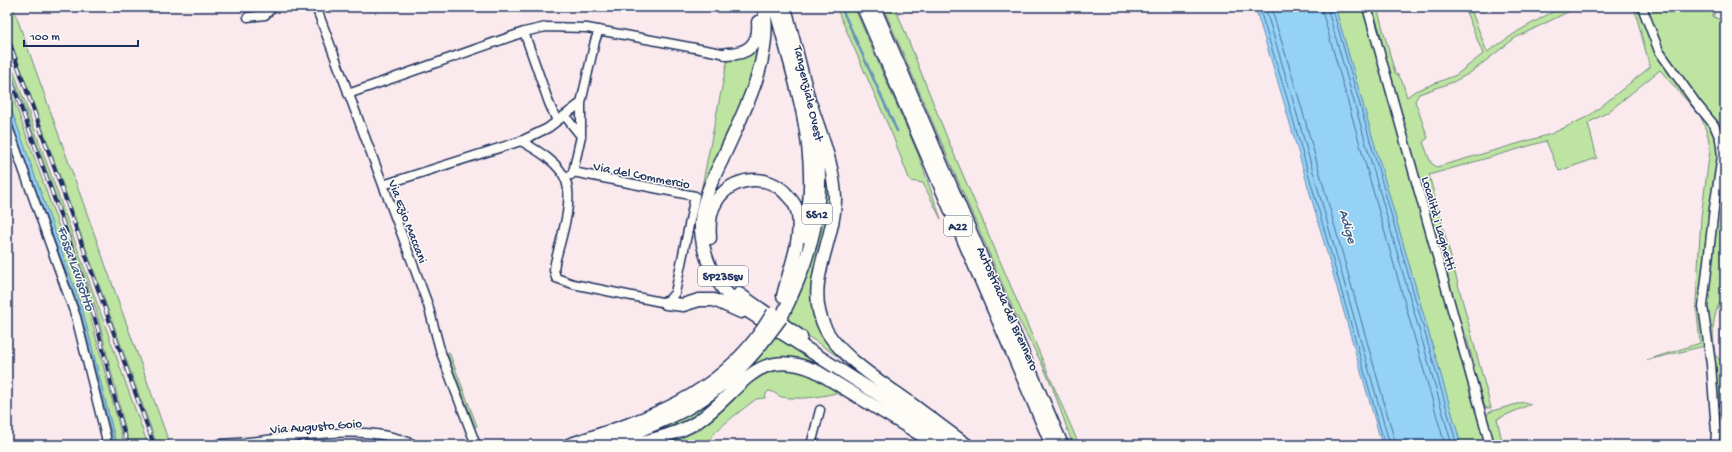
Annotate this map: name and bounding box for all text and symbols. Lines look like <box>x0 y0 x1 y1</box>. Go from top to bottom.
scale bar <box>24 22 138 48</box>
text: 100 m <box>29 31 60 45</box>
street label: Tangenziale Ovest <box>789 43 826 144</box>
street label: Via del Commercio <box>591 160 691 193</box>
street label: Località i Laghetti <box>1417 175 1458 272</box>
street label: Via Ezio Maccani <box>384 177 430 266</box>
road number: SS12 <box>802 204 832 224</box>
water label: Adige <box>1334 208 1360 246</box>
road number: A22 <box>944 216 972 236</box>
water label: Fossa Lavisotto <box>52 224 97 314</box>
street label: Autostrada del Brennero <box>973 245 1041 374</box>
road number: SP235sv <box>698 266 748 286</box>
street label: Via Augusto Goio <box>269 417 363 438</box>

